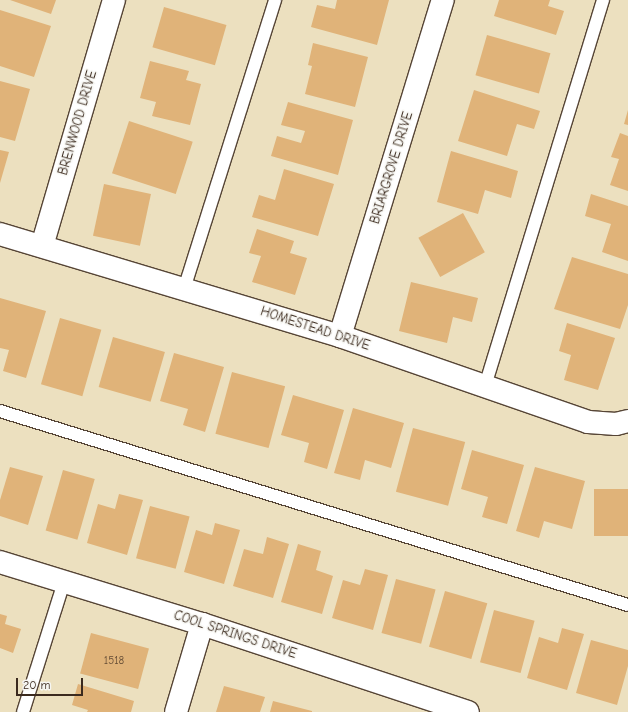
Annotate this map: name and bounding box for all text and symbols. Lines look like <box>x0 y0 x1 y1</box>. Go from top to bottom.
street label: BRENWOOD DRIVE <box>56 69 100 177</box>
street label: BRIARGROVE DRIVE <box>368 110 416 226</box>
street label: HOMESTEAD DRIVE <box>258 304 372 354</box>
street label: COOL SPRINGS DRIVE <box>172 608 298 662</box>
house number: 1518 <box>104 654 124 668</box>
scale bar <box>18 670 85 696</box>
text: 20 m <box>23 678 51 692</box>

